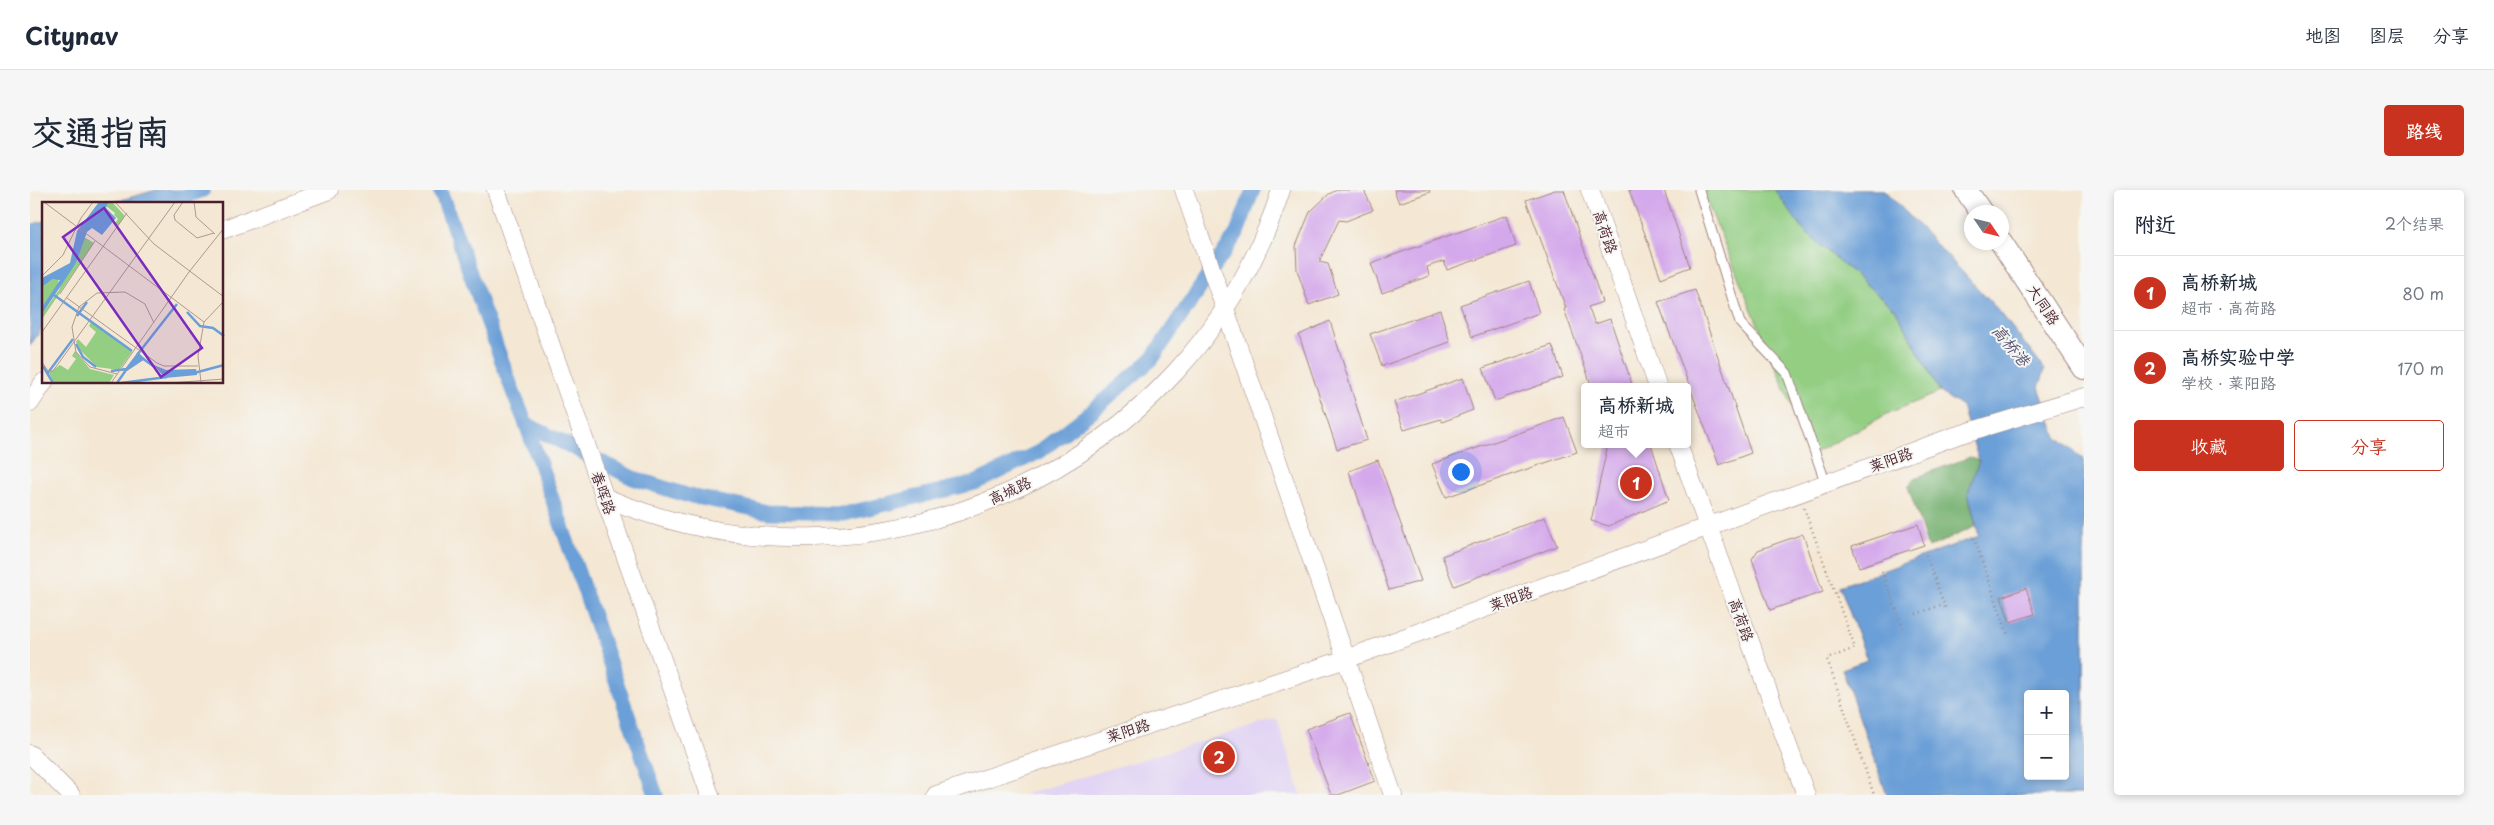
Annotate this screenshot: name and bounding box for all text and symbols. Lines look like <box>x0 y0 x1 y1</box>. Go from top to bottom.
text: Citynav <box>25 17 118 53</box>
text: 地图 <box>2305 21 2341 48</box>
text: 图层 <box>2369 21 2405 48</box>
text: 分享 <box>2433 21 2469 48</box>
text: 交通指南 <box>30 104 170 157</box>
button: 路线 <box>2384 105 2464 156</box>
inset map <box>42 202 224 384</box>
north arrow <box>1964 205 2009 250</box>
street label: 高荷路 <box>1588 206 1625 257</box>
text: 附近 <box>2134 207 2176 239</box>
text: 2个结果 <box>2385 211 2444 235</box>
text: 高桥新城 <box>2181 267 2257 295</box>
street label: 大同路 <box>2022 279 2066 329</box>
text: 1 <box>2146 281 2154 305</box>
text: 80 m <box>2402 281 2444 305</box>
text: 超市 · 高荷路 <box>2181 295 2276 319</box>
water label: 高桥港 <box>1987 318 2038 372</box>
text: 高桥实验中学 <box>2181 342 2295 370</box>
text: 2 <box>2144 356 2156 380</box>
text: 170 m <box>2398 356 2444 380</box>
text: 学校 · 莱阳路 <box>2181 370 2276 394</box>
popup <box>1581 383 1691 448</box>
text: 高桥新城 <box>1598 390 1674 418</box>
text: 超市 <box>1598 418 1630 442</box>
button: 收藏 <box>2134 420 2284 471</box>
button: 分享 <box>2294 420 2444 471</box>
street label: 莱阳路 <box>1865 440 1916 477</box>
your location <box>1448 459 1474 485</box>
pin: 1 <box>1620 464 1652 502</box>
street label: 春晖路 <box>586 467 623 518</box>
street label: 高城路 <box>984 470 1035 510</box>
street label: 莱阳路 <box>1485 579 1536 616</box>
street label: 高荷路 <box>1724 594 1761 645</box>
map controls <box>2024 690 2069 780</box>
button: + <box>2024 690 2069 735</box>
street label: 莱阳路 <box>1103 712 1152 747</box>
button: − <box>2024 735 2069 780</box>
pin: 2 <box>1203 738 1235 776</box>

